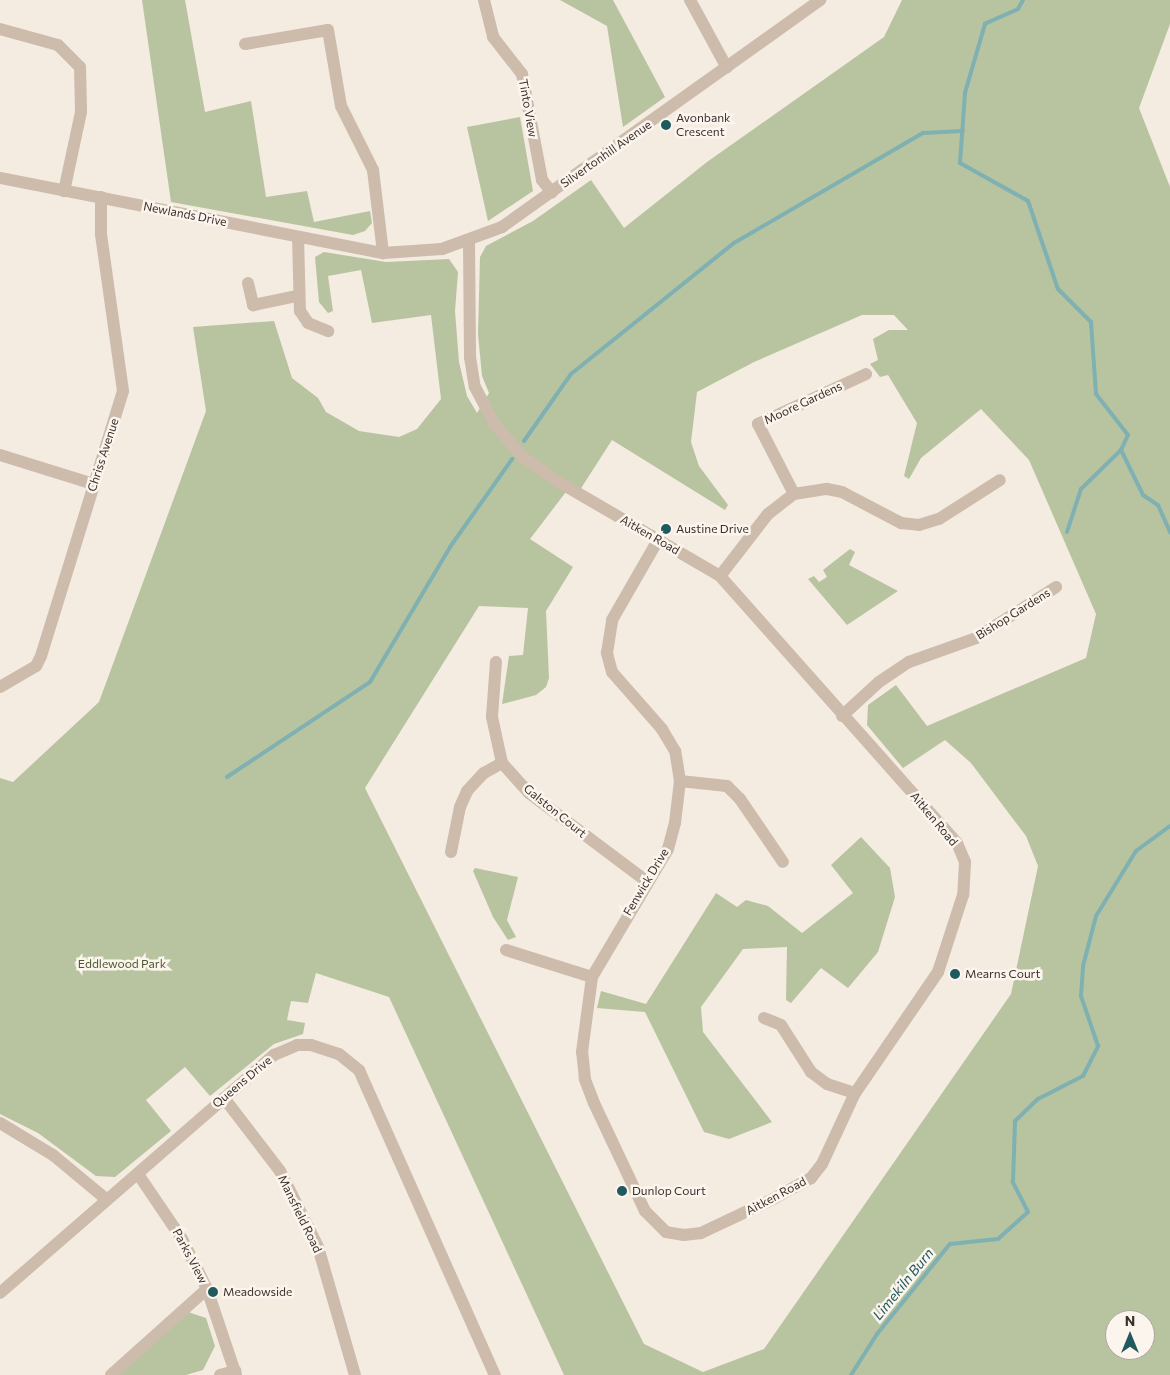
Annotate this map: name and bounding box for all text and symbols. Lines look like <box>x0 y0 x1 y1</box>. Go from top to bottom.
street label: Tinto View <box>516 78 540 138</box>
place label: Avonbank Crescent <box>676 111 731 139</box>
street label: Silvertonhill Avenue <box>558 117 654 191</box>
marker: Avonbank Crescent <box>660 119 672 131</box>
street label: Newlands Drive <box>142 199 228 229</box>
street label: Moore Gardens <box>762 379 844 427</box>
street label: Chriss Avenue <box>84 417 122 493</box>
street label: Aitken Road <box>618 512 682 558</box>
place label: Austine Drive <box>676 522 749 536</box>
marker: Austine Drive <box>660 523 672 535</box>
street label: Bishop Gardens <box>973 585 1053 643</box>
street label: Galston Court <box>521 781 589 841</box>
street label: Aitken Road <box>907 789 961 849</box>
street label: Fenwick Drive <box>620 846 672 918</box>
park label: Eddlewood Park <box>78 957 166 971</box>
place label: Mearns Court <box>965 967 1040 981</box>
marker: Mearns Court <box>949 968 961 980</box>
street label: Queens Drive <box>209 1053 275 1111</box>
street label: Mansfield Road <box>275 1173 325 1255</box>
street label: Aitken Road <box>743 1174 809 1218</box>
place label: Dunlop Court <box>632 1184 706 1198</box>
marker: Dunlop Court <box>616 1185 628 1197</box>
street label: Parks View <box>170 1226 210 1286</box>
water label: Limekiln Burn <box>869 1245 937 1323</box>
place label: Meadowside <box>223 1285 292 1299</box>
marker: Meadowside <box>207 1286 219 1298</box>
north arrow <box>1105 1310 1155 1360</box>
text: N <box>1125 1312 1135 1329</box>

